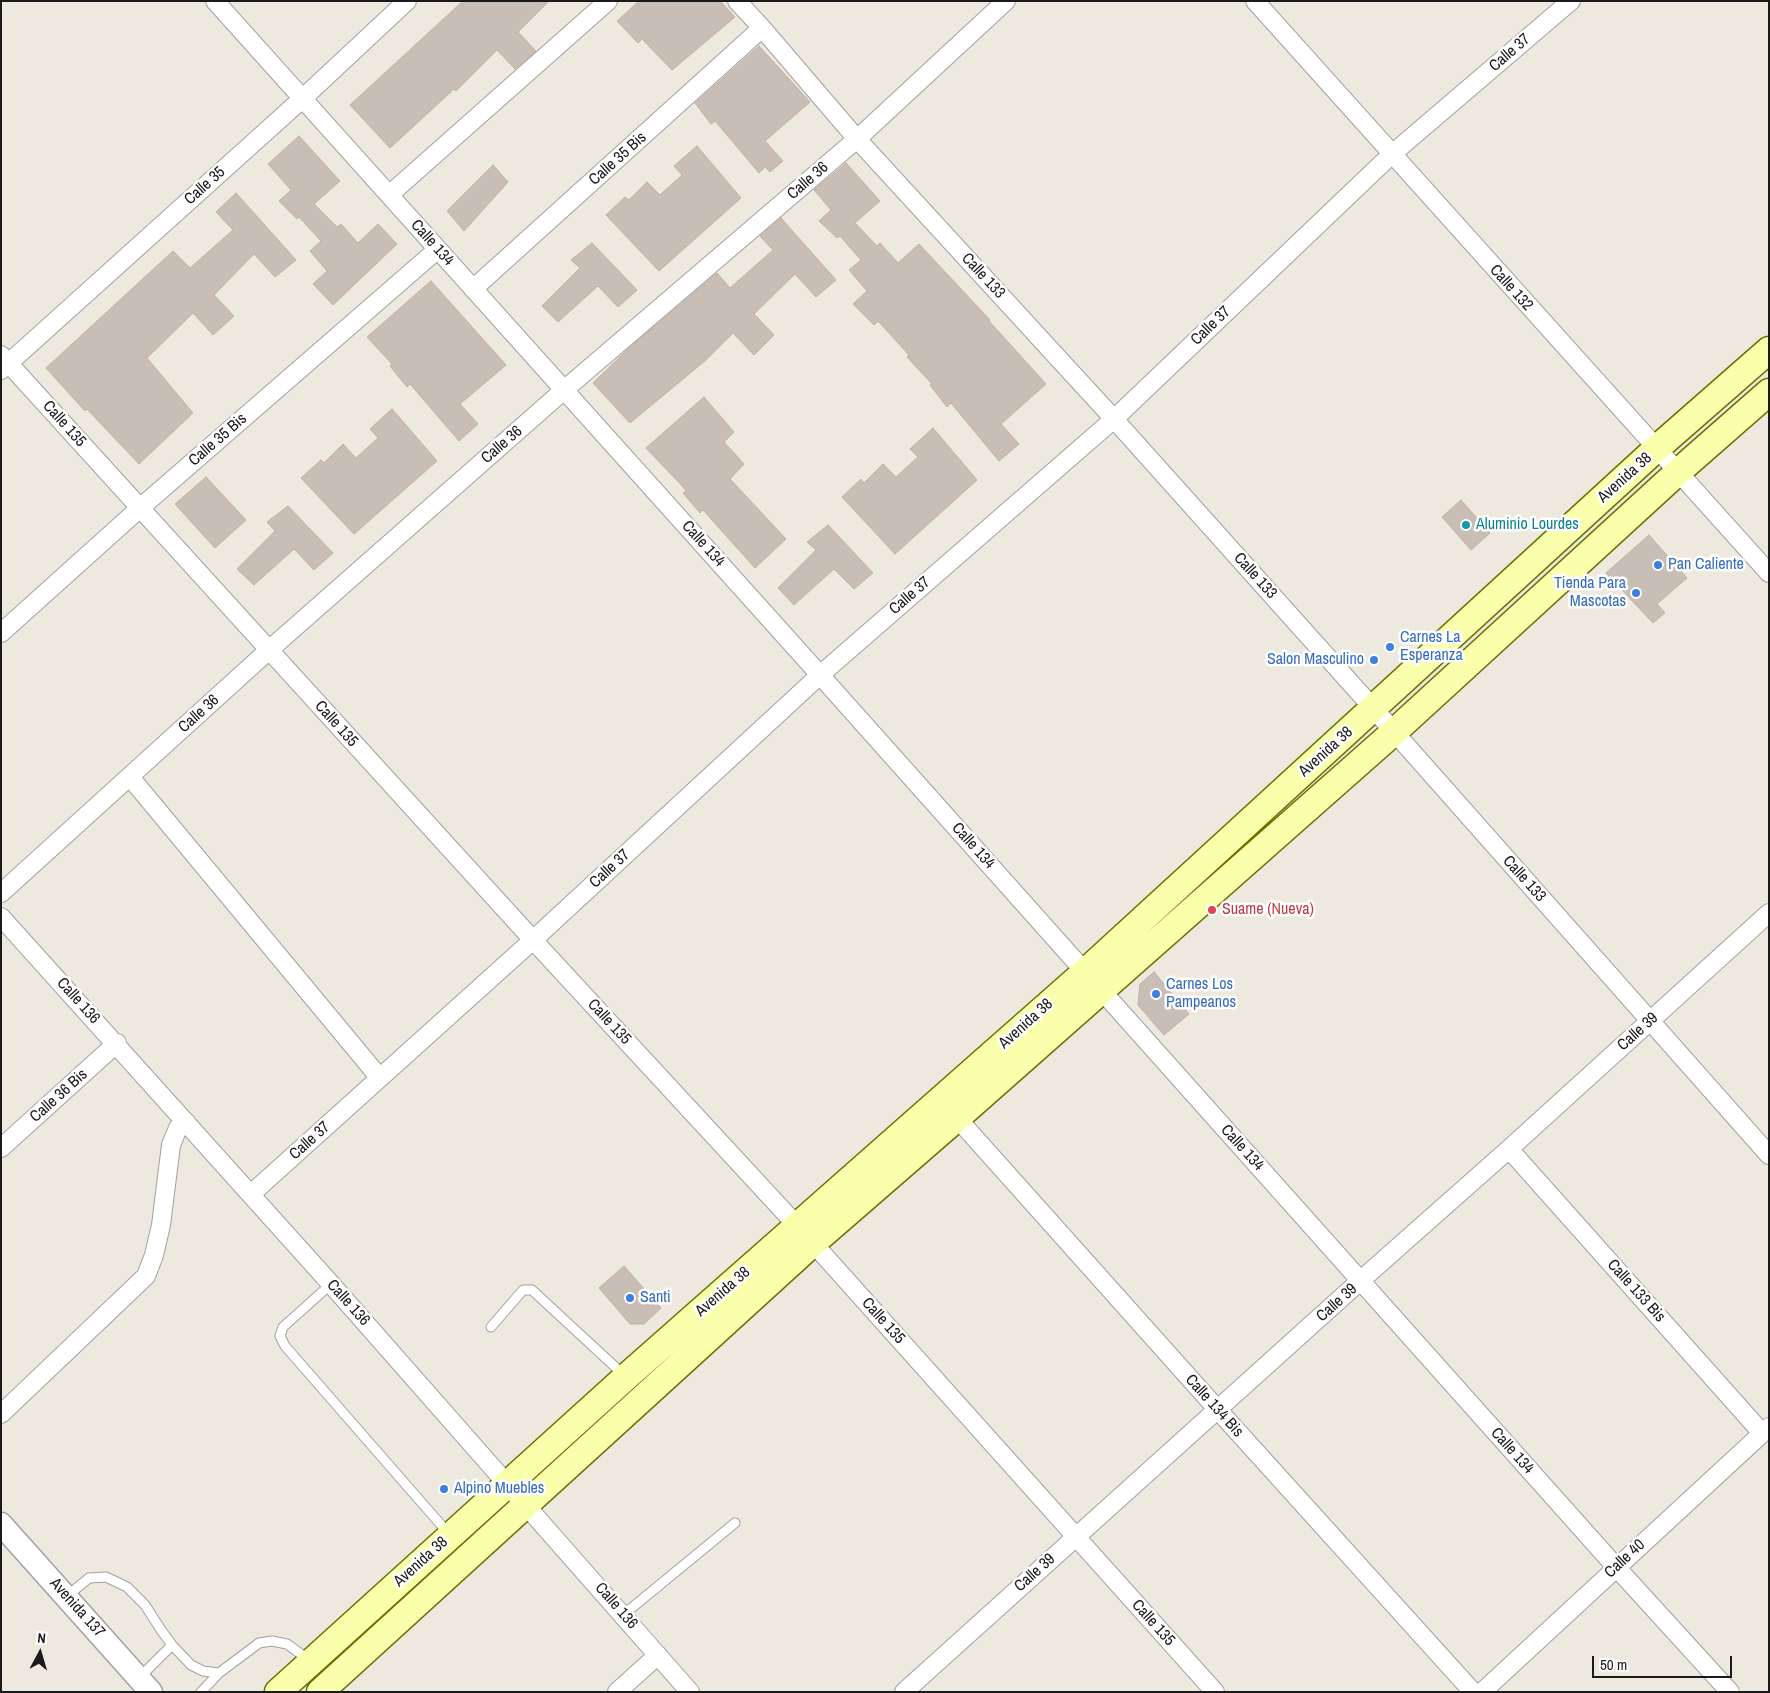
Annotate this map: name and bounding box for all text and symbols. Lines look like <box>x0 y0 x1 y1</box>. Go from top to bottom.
street label: Calle 37 <box>1486 30 1534 76</box>
street label: Calle 35 Bis <box>585 128 651 190</box>
street label: Calle 36 <box>784 158 832 204</box>
street label: Calle 35 <box>181 163 229 209</box>
street label: Calle 134 <box>406 216 458 270</box>
street label: Calle 133 <box>957 249 1009 303</box>
street label: Calle 132 <box>1485 261 1537 315</box>
street label: Calle 37 <box>1187 302 1235 350</box>
street label: Calle 135 <box>38 397 90 451</box>
street label: Calle 35 Bis <box>185 410 251 470</box>
street label: Calle 36 <box>478 422 526 468</box>
street label: Avenida 38 <box>1594 449 1656 507</box>
place label: Aluminio Lourdes <box>1476 515 1579 535</box>
street label: Calle 134 <box>677 517 729 571</box>
marker: Aluminio Lourdes <box>1460 519 1472 531</box>
street label: Calle 133 <box>1229 549 1281 603</box>
place label: Pan Caliente <box>1668 555 1744 575</box>
marker: Pan Caliente <box>1652 559 1664 571</box>
street label: Calle 37 <box>886 573 934 619</box>
place label: Tienda Para Mascotas <box>1554 574 1626 612</box>
marker: Tienda Para Mascotas <box>1630 587 1642 599</box>
place label: Carnes La Esperanza <box>1400 628 1463 666</box>
marker: Carnes La Esperanza <box>1384 641 1396 653</box>
place label: Salon Masculino <box>1267 650 1364 670</box>
marker: Salon Masculino <box>1368 654 1380 666</box>
street label: Calle 36 <box>175 691 223 737</box>
street label: Calle 135 <box>310 697 362 751</box>
street label: Avenida 38 <box>1295 723 1357 781</box>
street label: Calle 134 <box>947 819 999 873</box>
street label: Calle 37 <box>586 846 634 892</box>
street label: Calle 133 <box>1498 852 1550 906</box>
place label: Suame (Nueva) <box>1222 900 1314 920</box>
marker: Suame (Nueva) <box>1206 904 1218 916</box>
street label: Calle 136 <box>52 974 104 1028</box>
place label: Carnes Los Pampeanos <box>1166 975 1236 1013</box>
marker: Carnes Los Pampeanos <box>1150 988 1162 1000</box>
street label: Calle 135 <box>583 995 635 1049</box>
street label: Avenida 38 <box>995 995 1057 1053</box>
street label: Calle 39 <box>1614 1009 1662 1055</box>
street label: Calle 36 Bis <box>26 1065 92 1127</box>
street label: Calle 37 <box>286 1118 334 1164</box>
street label: Calle 134 <box>1216 1121 1268 1175</box>
street label: Calle 133 Bis <box>1603 1256 1669 1326</box>
street label: Avenida 38 <box>692 1263 754 1321</box>
street label: Calle 136 <box>322 1276 374 1330</box>
street label: Calle 39 <box>1313 1280 1361 1326</box>
place label: Santi <box>640 1288 671 1308</box>
marker: Santi <box>624 1292 636 1304</box>
street label: Calle 135 <box>857 1294 909 1348</box>
street label: Calle 134 Bis <box>1181 1371 1247 1441</box>
street label: Calle 134 <box>1486 1424 1538 1478</box>
place label: Alpino Muebles <box>454 1479 544 1499</box>
marker: Alpino Muebles <box>438 1483 450 1495</box>
street label: Avenida 38 <box>390 1533 452 1591</box>
street label: Calle 40 <box>1601 1536 1649 1582</box>
street label: Calle 39 <box>1011 1550 1059 1596</box>
street label: Avenida 137 <box>45 1574 109 1642</box>
street label: Calle 136 <box>591 1579 641 1633</box>
street label: Calle 135 <box>1127 1596 1179 1650</box>
north arrow <box>15 1628 65 1678</box>
text: N <box>36 1629 47 1647</box>
scale bar <box>1595 1646 1735 1678</box>
text: 50 m <box>1600 1654 1627 1675</box>

